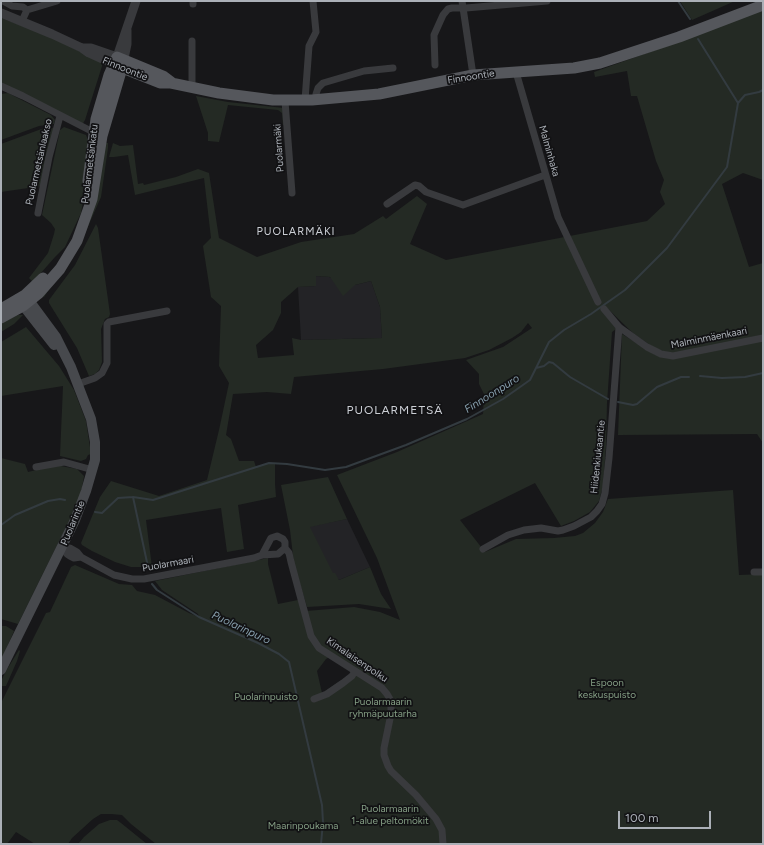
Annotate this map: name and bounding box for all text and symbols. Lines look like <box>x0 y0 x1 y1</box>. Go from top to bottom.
street label: Finnoontie <box>101 55 149 83</box>
street label: Finnoontie <box>447 67 495 87</box>
street label: Puolarmetsänlaakso <box>23 117 55 207</box>
street label: Puolarmäki <box>271 123 287 173</box>
street label: Puolarmetsänkatu <box>79 124 101 204</box>
street label: Malminhaka <box>536 124 562 178</box>
district label: PUOLARMÄKI <box>256 225 336 239</box>
street label: Malminmäenkaari <box>670 325 748 351</box>
water label: Finnoonpuro <box>462 372 522 416</box>
district label: PUOLARMETSÄ <box>347 403 443 417</box>
street label: Hiidenkiukaantie <box>588 420 608 494</box>
street label: Puolarintie <box>58 499 88 547</box>
street label: Puolarmaari <box>141 554 195 574</box>
water label: Puolarinpuro <box>210 609 272 647</box>
street label: Kimalaisenpolku <box>324 635 390 685</box>
park label: Espoon keskuspuisto <box>578 677 636 700</box>
park label: Puolarinpuisto <box>234 691 298 703</box>
park label: Puolarmaarin ryhmäpuutarha <box>349 696 417 720</box>
park label: Puolarmaarin 1-alue peltomökit <box>351 803 429 826</box>
scale bar <box>620 803 713 829</box>
text: 100 m <box>625 811 659 825</box>
park label: Maarinpoukama <box>268 820 338 832</box>

